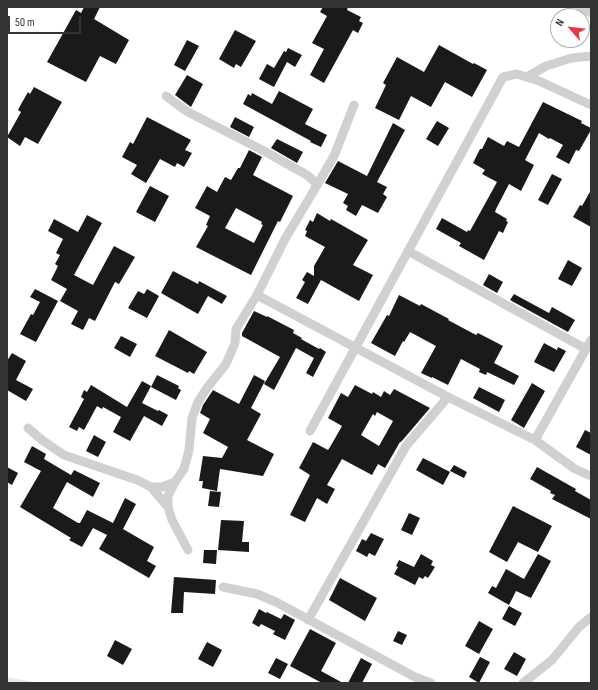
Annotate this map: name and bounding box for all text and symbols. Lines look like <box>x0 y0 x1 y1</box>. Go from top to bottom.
scale bar <box>10 8 83 34</box>
north arrow <box>550 8 590 48</box>
text: 50 m <box>15 15 35 30</box>
text: N <box>553 17 567 28</box>

